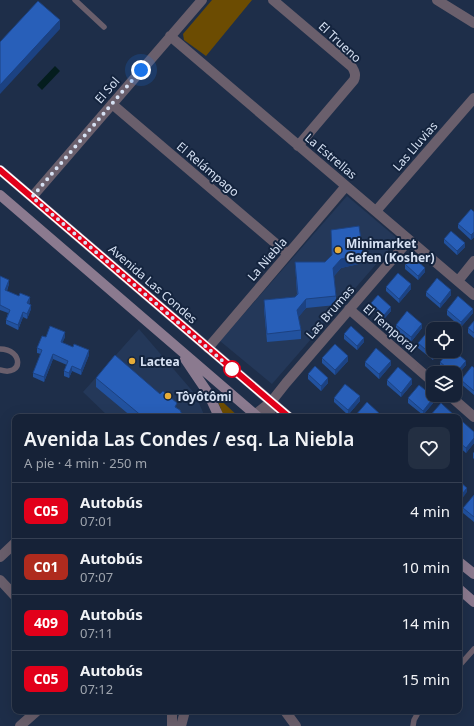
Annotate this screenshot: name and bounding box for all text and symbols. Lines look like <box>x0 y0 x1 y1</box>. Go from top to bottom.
street label: El Trueno <box>315 18 365 66</box>
your location <box>131 60 151 80</box>
street label: El Sol <box>91 73 123 107</box>
street label: Las Lluvias <box>389 117 441 174</box>
street label: La Estrellas <box>301 129 361 183</box>
street label: El Relámpago <box>173 138 243 200</box>
street label: La Niebla <box>243 234 291 284</box>
place label: Minimarket Gefen (Kosher) <box>346 235 435 266</box>
street label: Avenida Las Condes <box>105 241 201 327</box>
marker: Minimarket Gefen (Kosher) <box>333 245 343 255</box>
street label: Las Brumas <box>302 281 358 342</box>
street label: El Temporal <box>360 300 420 356</box>
map controls <box>426 322 462 402</box>
button: locate <box>426 322 462 358</box>
place label: Lactea <box>140 353 180 370</box>
marker: Lactea <box>127 356 137 366</box>
unlabelled marker <box>223 360 241 378</box>
button: layers <box>426 366 462 402</box>
place label: Tôyôtômi <box>176 388 232 405</box>
marker: Tôyôtômi <box>163 391 173 401</box>
text: Avenida Las Condes / esq. La Niebla <box>24 426 354 452</box>
button: heart <box>408 427 450 469</box>
text: A pie · 4 min · 250 m <box>24 454 147 472</box>
text: Autobús <box>80 492 143 512</box>
text: C05 <box>33 501 59 520</box>
text: 4 min <box>410 501 450 521</box>
text: 07:01 <box>80 512 113 530</box>
text: Autobús <box>80 548 143 568</box>
text: C01 <box>33 557 59 576</box>
text: 10 min <box>402 557 450 577</box>
text: 07:07 <box>80 568 113 586</box>
text: Autobús <box>80 604 143 624</box>
text: 409 <box>34 613 58 632</box>
text: 14 min <box>402 613 450 633</box>
text: 07:11 <box>80 624 113 642</box>
text: Autobús <box>80 660 143 680</box>
text: C05 <box>33 669 59 688</box>
text: 15 min <box>402 669 450 689</box>
text: 07:12 <box>80 680 113 698</box>

